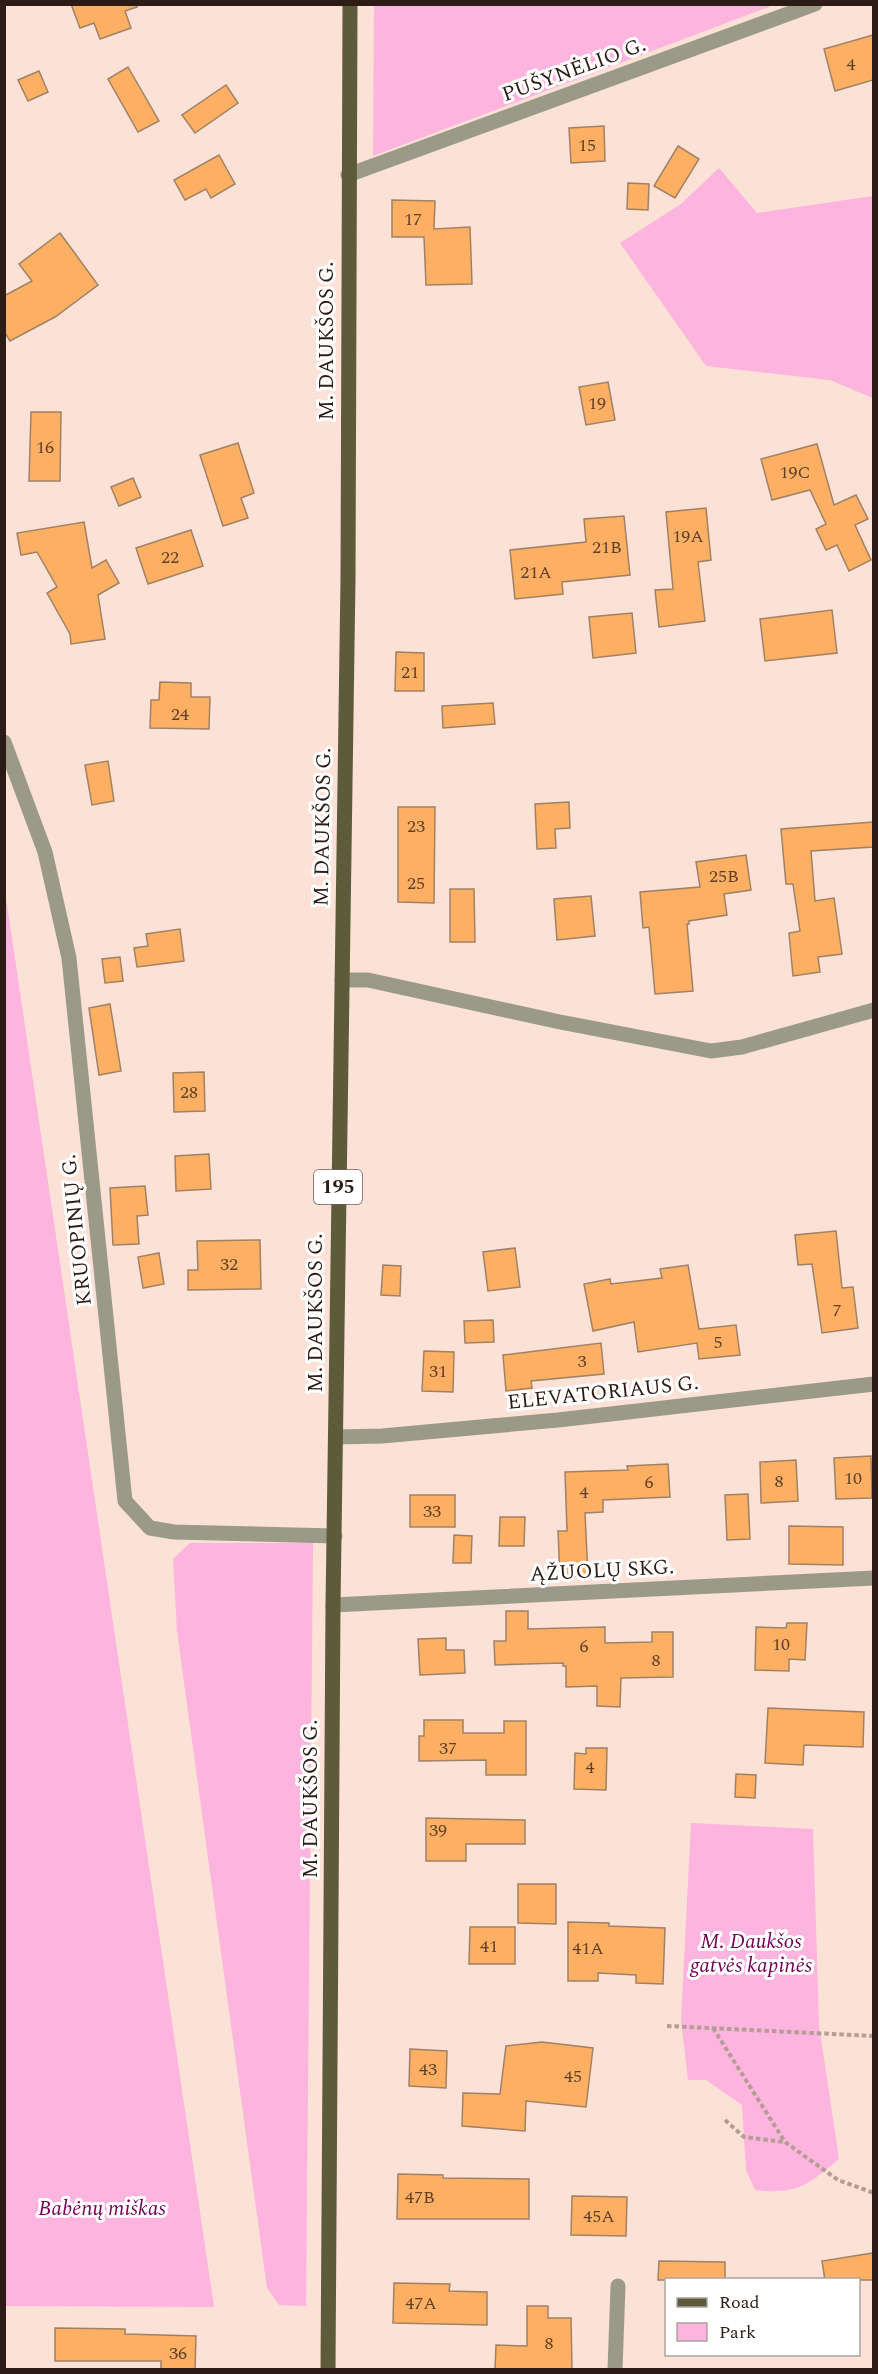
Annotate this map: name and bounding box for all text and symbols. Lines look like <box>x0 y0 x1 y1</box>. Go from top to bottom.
street label: PUŠYNĖLIO G. <box>497 29 651 111</box>
house number: 4 <box>847 51 856 78</box>
house number: 15 <box>578 132 596 159</box>
house number: 17 <box>404 206 422 233</box>
street label: M. DAUKŠOS G. <box>311 262 343 420</box>
house number: 19 <box>588 390 606 417</box>
house number: 16 <box>36 434 54 461</box>
house number: 19C <box>779 459 811 486</box>
house number: 19A <box>672 523 704 550</box>
house number: 21B <box>592 534 622 561</box>
house number: 22 <box>161 544 179 571</box>
house number: 21A <box>520 559 552 586</box>
house number: 21 <box>401 659 419 686</box>
house number: 24 <box>171 701 189 728</box>
street label: M. DAUKŠOS G. <box>306 747 340 907</box>
house number: 23 <box>407 813 425 840</box>
house number: 25B <box>709 863 739 890</box>
house number: 25 <box>407 870 425 897</box>
house number: 28 <box>180 1079 198 1106</box>
street label: KRUOPINIŲ G. <box>53 1153 101 1307</box>
road number: 195 <box>314 1170 362 1204</box>
street label: M. DAUKŠOS G. <box>300 1234 332 1392</box>
house number: 32 <box>220 1251 238 1278</box>
house number: 7 <box>833 1297 842 1324</box>
house number: 5 <box>714 1329 723 1356</box>
house number: 3 <box>578 1348 587 1375</box>
house number: 31 <box>429 1358 447 1385</box>
street label: ELEVATORIAUS G. <box>506 1367 700 1419</box>
house number: 10 <box>844 1465 862 1492</box>
house number: 8 <box>775 1468 784 1495</box>
house number: 6 <box>645 1469 654 1496</box>
house number: 4 <box>580 1479 589 1506</box>
house number: 33 <box>423 1498 441 1525</box>
street label: ĄŽUOLŲ SKG. <box>529 1551 675 1591</box>
house number: 10 <box>772 1631 790 1658</box>
house number: 6 <box>580 1633 589 1660</box>
house number: 8 <box>652 1647 661 1674</box>
street label: M. DAUKŠOS G. <box>295 1720 327 1878</box>
house number: 37 <box>439 1735 457 1762</box>
house number: 4 <box>586 1754 595 1781</box>
house number: 39 <box>429 1817 447 1844</box>
park label: M. Daukšos gatvės kapinės <box>689 1926 813 1982</box>
house number: 41 <box>480 1933 498 1960</box>
house number: 41A <box>572 1935 604 1962</box>
house number: 43 <box>419 2056 437 2083</box>
house number: 45 <box>564 2063 582 2090</box>
house number: 47B <box>405 2184 435 2211</box>
park label: Babėnų miškas <box>38 2193 166 2225</box>
house number: 45A <box>583 2203 615 2230</box>
legend <box>665 2278 860 2356</box>
text: Road <box>719 2289 760 2316</box>
house number: 47A <box>405 2290 437 2317</box>
text: Park <box>719 2319 756 2346</box>
house number: 8 <box>545 2330 554 2357</box>
house number: 36 <box>169 2340 187 2367</box>

